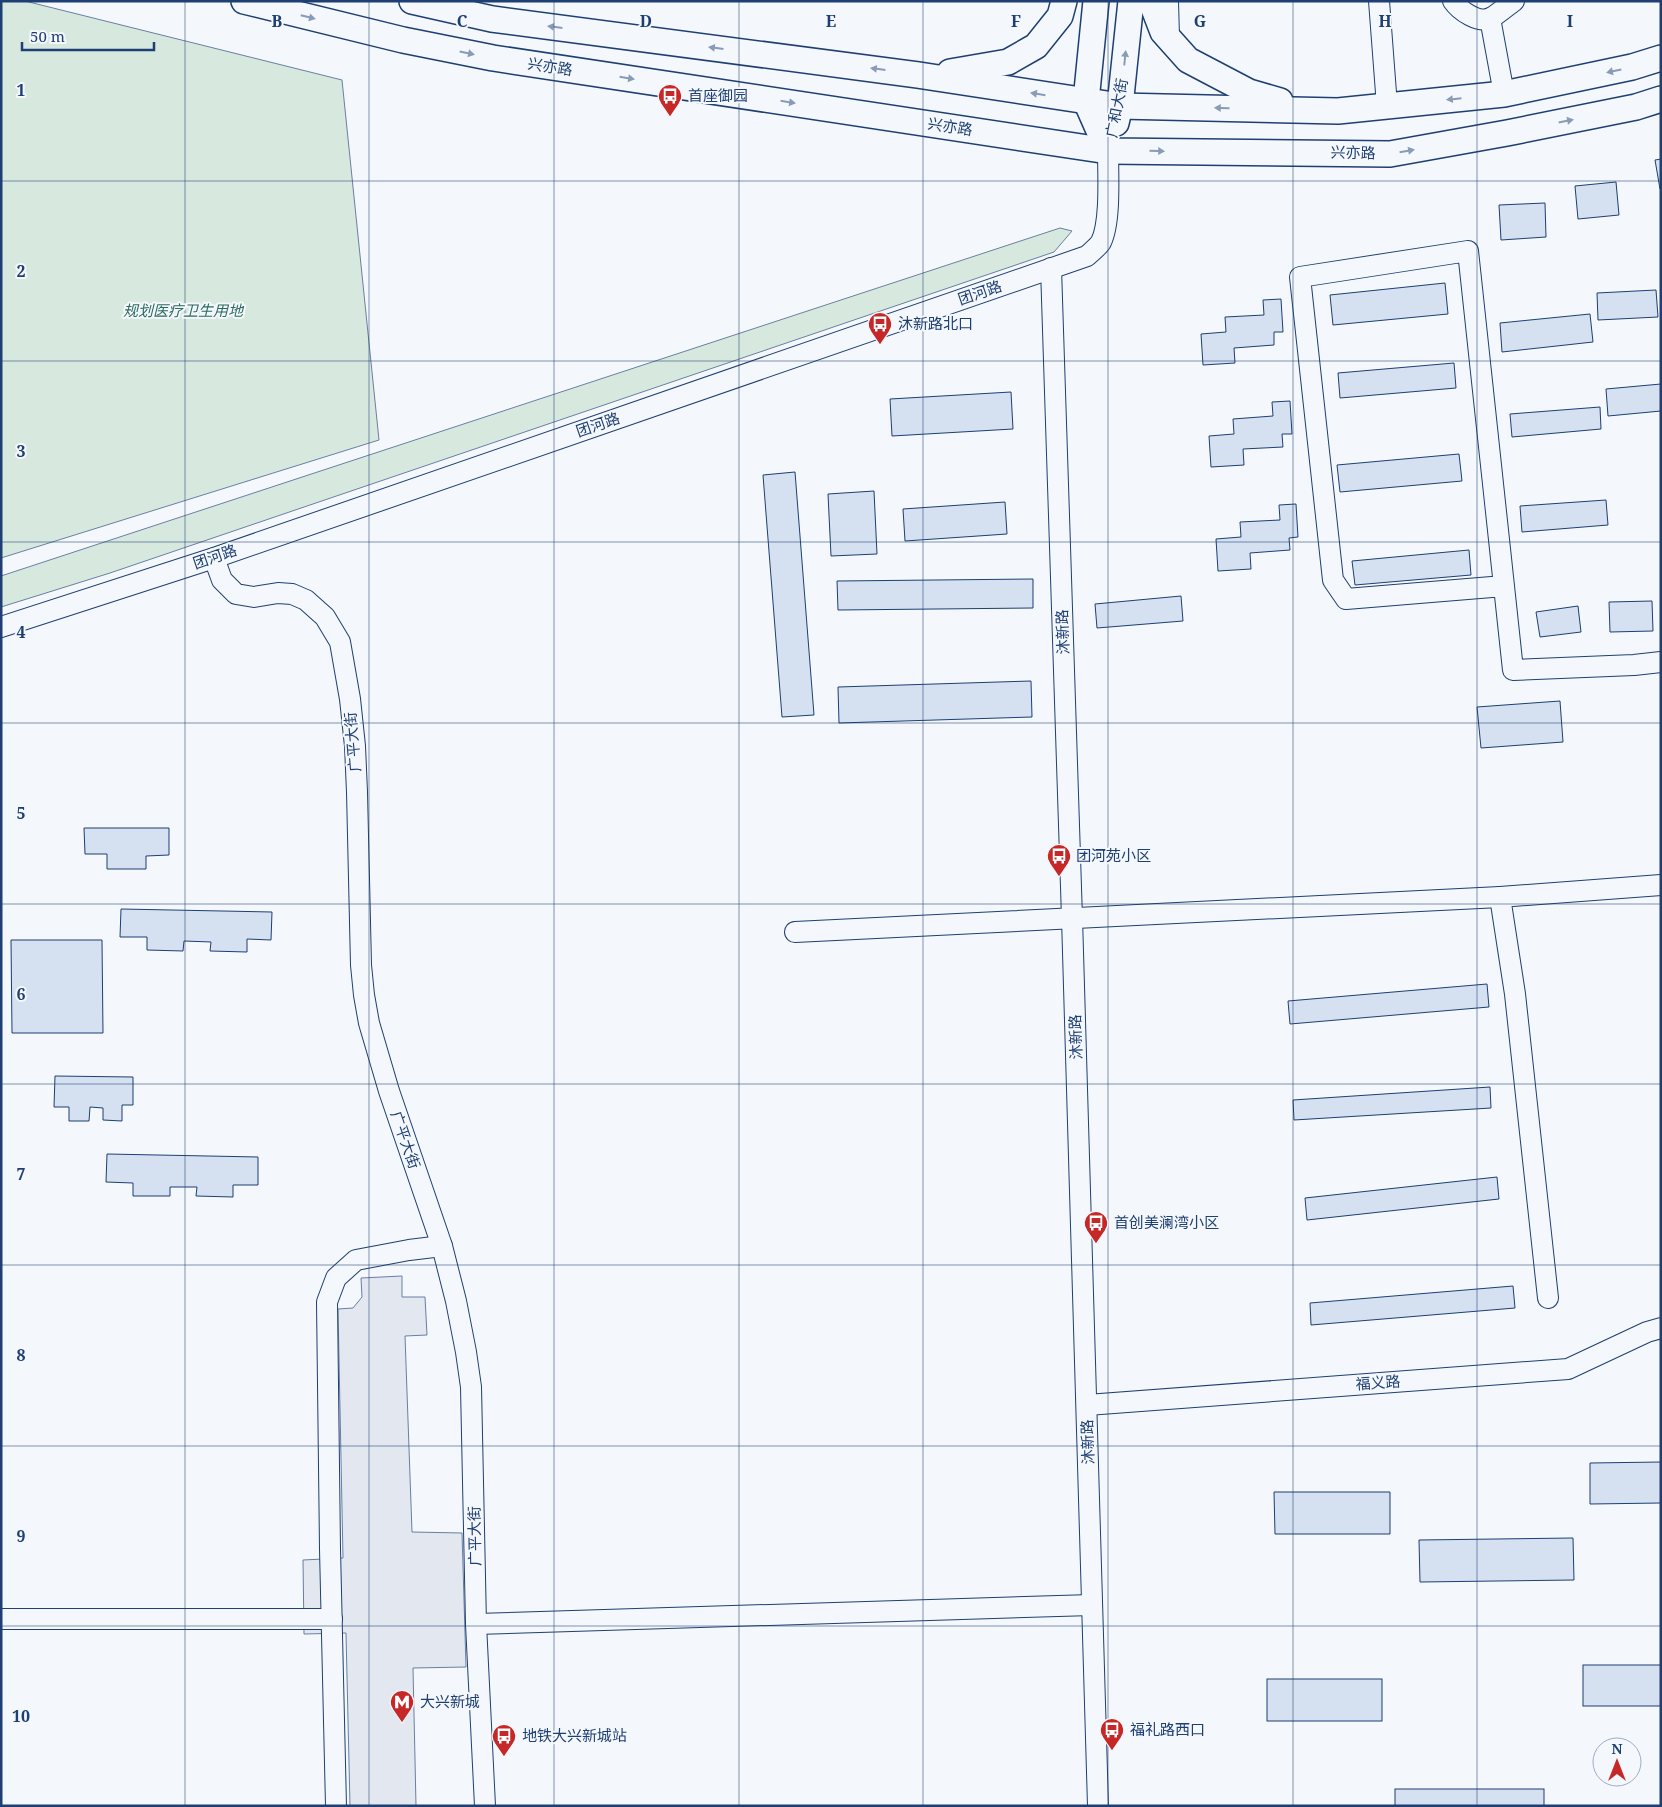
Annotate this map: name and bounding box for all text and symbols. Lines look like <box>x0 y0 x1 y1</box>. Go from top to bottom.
text: B <box>272 10 283 32</box>
text: C <box>457 10 468 32</box>
text: D <box>640 10 652 32</box>
text: E <box>826 10 836 32</box>
text: F <box>1011 10 1021 32</box>
text: G <box>1194 10 1206 32</box>
text: H <box>1378 10 1392 32</box>
text: I <box>1567 10 1573 32</box>
one-way arrow <box>301 13 316 21</box>
scale bar <box>22 20 155 52</box>
one-way arrow <box>547 23 563 31</box>
text: 50 m <box>30 26 65 46</box>
one-way arrow <box>708 44 724 52</box>
one-way arrow <box>459 49 474 57</box>
one-way arrow <box>1121 50 1129 66</box>
street label: 兴亦路 <box>526 53 574 79</box>
one-way arrow <box>869 65 885 73</box>
one-way arrow <box>1605 67 1621 75</box>
one-way arrow <box>620 75 636 83</box>
street label: 广和大街 <box>1100 76 1132 139</box>
text: 1 <box>16 79 26 101</box>
bus stop icon: 首座御园 <box>657 83 683 117</box>
place label: 首座御园 <box>688 85 748 105</box>
one-way arrow <box>1030 89 1046 97</box>
one-way arrow <box>1446 95 1462 103</box>
one-way arrow <box>780 99 796 107</box>
one-way arrow <box>1214 104 1230 112</box>
street label: 兴亦路 <box>926 113 974 139</box>
one-way arrow <box>1559 116 1575 124</box>
street label: 兴亦路 <box>1330 142 1376 162</box>
one-way arrow <box>1399 146 1415 154</box>
one-way arrow <box>1149 147 1165 155</box>
text: 2 <box>16 260 26 282</box>
street label: 团河路 <box>955 275 1004 309</box>
park label: 规划医疗卫生用地 <box>123 300 245 320</box>
bus stop icon: 沐新路北口 <box>867 311 893 345</box>
place label: 沐新路北口 <box>898 313 973 333</box>
street label: 团河路 <box>573 407 622 441</box>
text: 3 <box>16 440 26 462</box>
street label: 团河路 <box>190 539 239 573</box>
street label: 沐新路 <box>1051 609 1073 655</box>
text: 4 <box>16 621 26 643</box>
street label: 广平大街 <box>339 711 365 773</box>
text: 5 <box>16 802 26 824</box>
bus stop icon: 团河苑小区 <box>1046 843 1072 877</box>
place label: 团河苑小区 <box>1076 845 1151 865</box>
text: 6 <box>16 983 26 1005</box>
street label: 沐新路 <box>1064 1014 1086 1060</box>
street label: 广平大街 <box>387 1108 425 1171</box>
text: 7 <box>16 1163 26 1185</box>
bus stop icon: 首创美澜湾小区 <box>1083 1210 1109 1244</box>
place label: 首创美澜湾小区 <box>1114 1212 1219 1232</box>
text: 8 <box>16 1344 26 1366</box>
street label: 福义路 <box>1355 1370 1401 1394</box>
street label: 沐新路 <box>1076 1419 1098 1465</box>
street label: 广平大街 <box>463 1506 485 1566</box>
text: 9 <box>16 1525 26 1547</box>
metro station icon: 大兴新城 <box>389 1689 415 1723</box>
place label: 大兴新城 <box>420 1691 480 1711</box>
text: 10 <box>12 1705 30 1727</box>
bus stop icon: 福礼路西口 <box>1099 1717 1125 1751</box>
place label: 福礼路西口 <box>1130 1719 1205 1739</box>
bus stop icon: 地铁大兴新城站 <box>491 1723 517 1757</box>
place label: 地铁大兴新城站 <box>522 1725 627 1745</box>
north arrow <box>1592 1737 1642 1787</box>
text: N <box>1611 1739 1623 1758</box>

